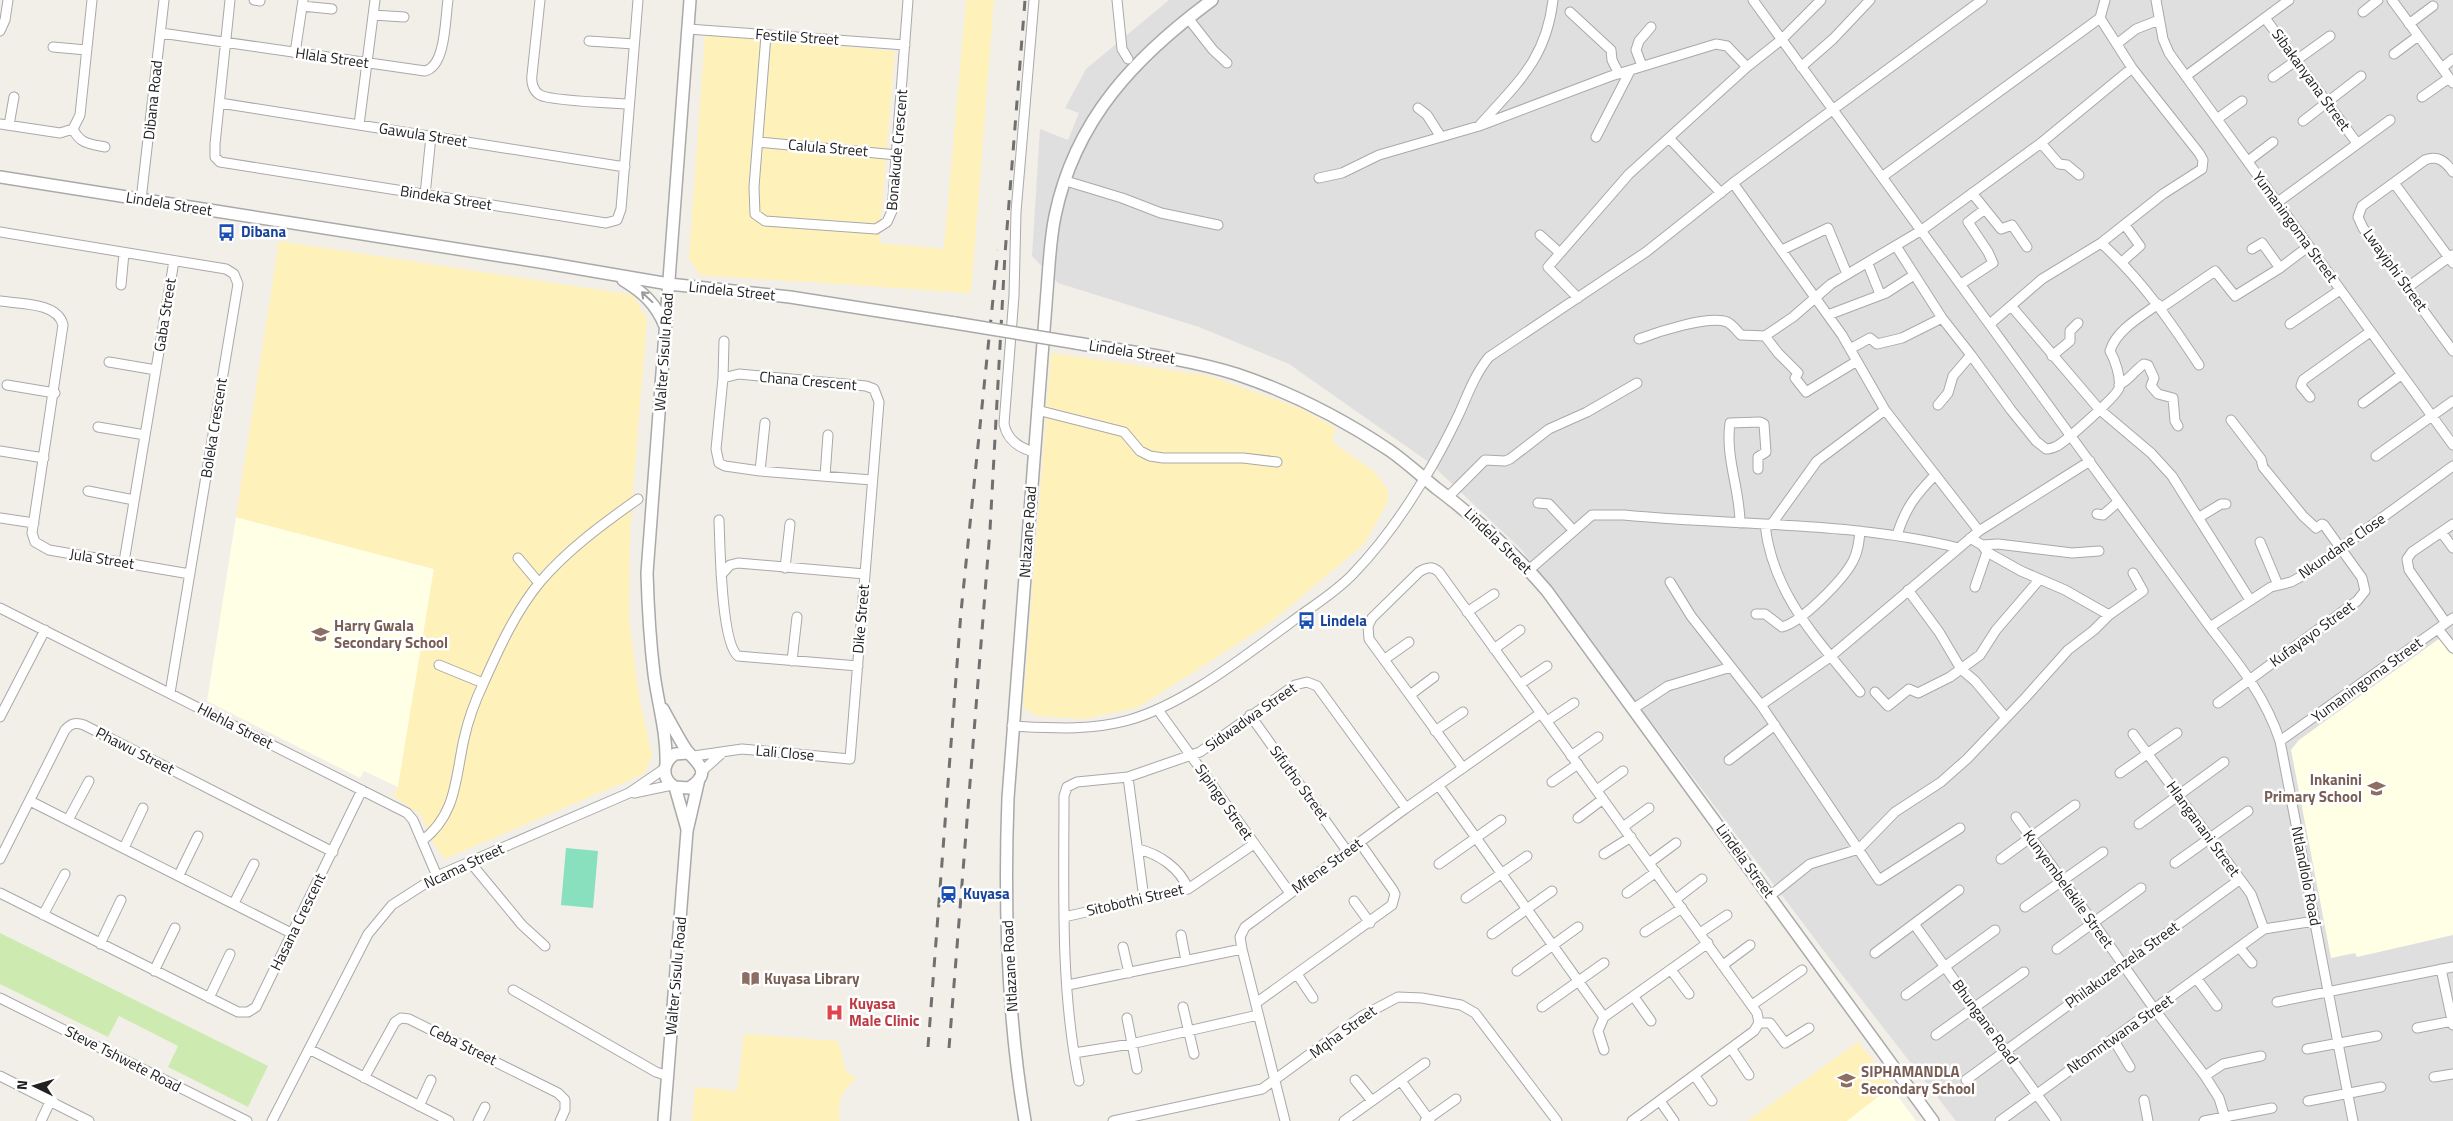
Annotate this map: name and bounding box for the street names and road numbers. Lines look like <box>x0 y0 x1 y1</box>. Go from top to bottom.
street label: Festile Street <box>754 22 840 51</box>
street label: Sibakanyana Street <box>2266 24 2357 136</box>
street label: Hlala Street <box>294 41 371 74</box>
street label: Dibana Road <box>137 59 168 141</box>
street label: Bonakude Crescent <box>880 88 913 212</box>
street label: Gawula Street <box>377 116 470 153</box>
street label: Calula Street <box>787 133 870 163</box>
street label: Yumaningoma Street <box>2247 166 2344 288</box>
street label: Bindeka Street <box>398 179 494 216</box>
street label: Lindela Street <box>124 185 215 222</box>
street label: Lwayiphi Street <box>2358 224 2434 316</box>
street label: Lindela Street <box>688 275 777 307</box>
street label: Gaba Street <box>147 276 182 353</box>
street label: Walter Sisulu Road <box>648 292 679 412</box>
street label: Lindela Street <box>1087 333 1178 370</box>
street label: Chana Crescent <box>758 365 858 396</box>
street label: Boleka Crescent <box>194 375 233 480</box>
street label: Ntlazane Road <box>1013 485 1042 579</box>
street label: Lindela Street <box>1459 502 1538 580</box>
street label: Nkundane Close <box>2293 507 2390 584</box>
street label: Jula Street <box>68 542 137 575</box>
street label: Dike Street <box>846 583 875 655</box>
street label: Kufayayo Street <box>2264 594 2360 672</box>
street label: Yumaningoma Street <box>2306 631 2428 728</box>
street label: Sidwadwa Street <box>1200 676 1302 757</box>
street label: Hlehla Street <box>193 697 278 755</box>
street label: Phawu Street <box>92 721 179 781</box>
street label: Lali Close <box>755 738 815 767</box>
street label: Sifutho Street <box>1264 741 1335 825</box>
street label: Sipingo Street <box>1190 759 1260 845</box>
street label: Hlanganani Street <box>2161 776 2246 882</box>
street label: Lindela Street <box>1711 819 1781 903</box>
street label: Ntlandlolo Road <box>2286 824 2327 928</box>
street label: Kunyembelekile Street <box>2018 825 2120 953</box>
street label: Mfene Street <box>1287 832 1367 899</box>
street label: Ncama Street <box>420 837 508 894</box>
street label: Hasana Crescent <box>264 868 331 974</box>
street label: Sitobothi Street <box>1084 877 1186 922</box>
street label: Philakuzenzela Street <box>2060 915 2184 1014</box>
street label: Walter Sisulu Road <box>659 916 692 1036</box>
street label: Ntlazane Road <box>996 919 1023 1013</box>
street label: Bhungane Road <box>1947 975 2024 1069</box>
street label: Ntomntwana Street <box>2062 988 2178 1079</box>
street label: Mqha Street <box>1304 999 1382 1064</box>
street label: Ceba Street <box>425 1018 502 1071</box>
street label: Steve Tshwete Road <box>61 1019 185 1098</box>

